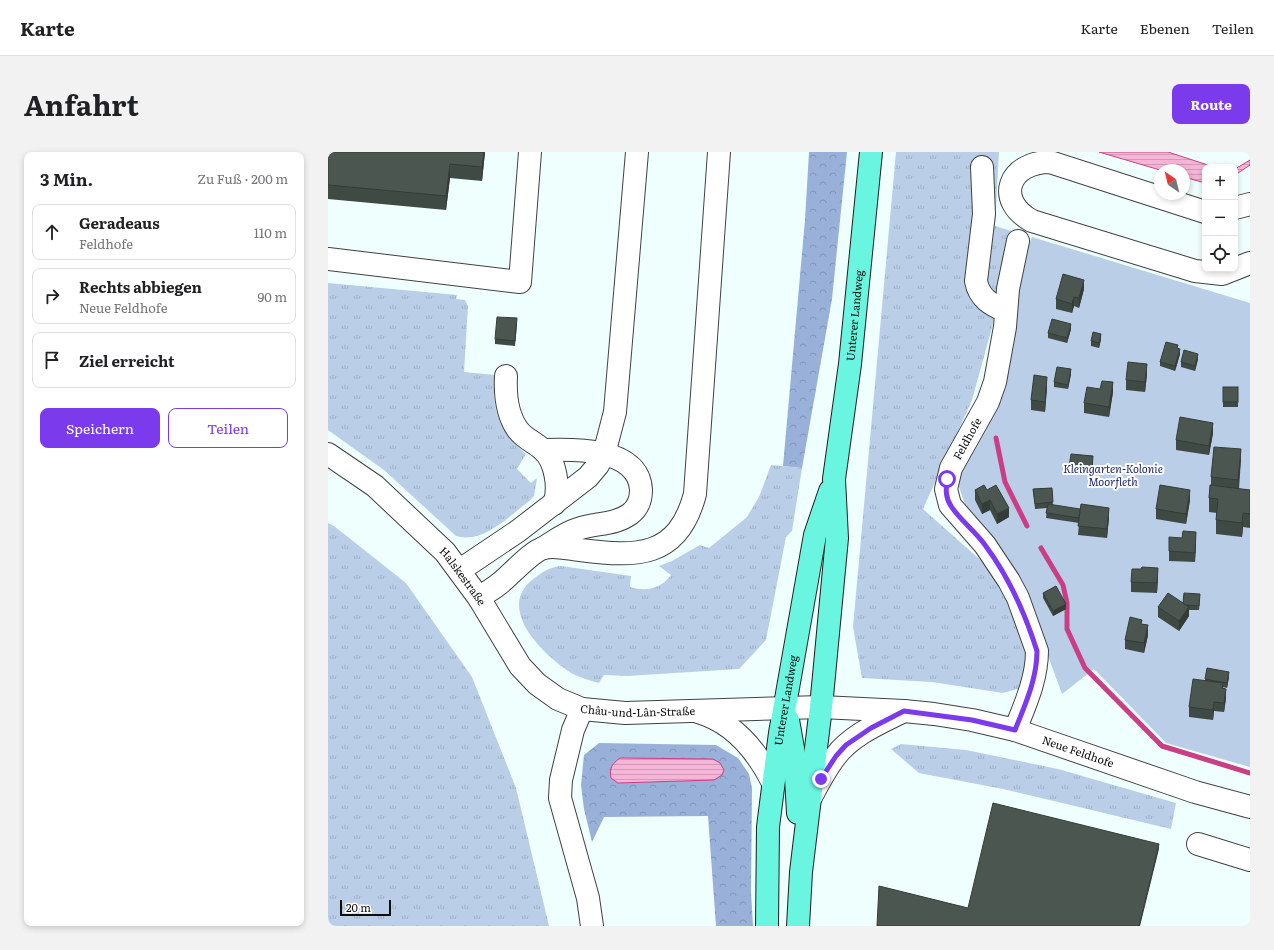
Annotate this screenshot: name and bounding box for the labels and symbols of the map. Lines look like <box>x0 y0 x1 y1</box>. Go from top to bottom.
north arrow <box>1154 164 1190 200</box>
street label: Unterer Landweg <box>841 268 866 362</box>
street label: Feldhofe <box>948 414 985 462</box>
park label: Kleingarten-Kolonie Moorfleth <box>1063 460 1163 489</box>
route start <box>938 470 956 488</box>
street label: Halskestraße <box>437 542 491 608</box>
street label: Unterer Landweg <box>769 653 801 746</box>
street label: Châu-und-Lân-Straße <box>580 700 696 720</box>
street label: Neue Feldhofe <box>1040 731 1117 771</box>
route end <box>812 770 830 788</box>
scale bar <box>340 898 391 917</box>

